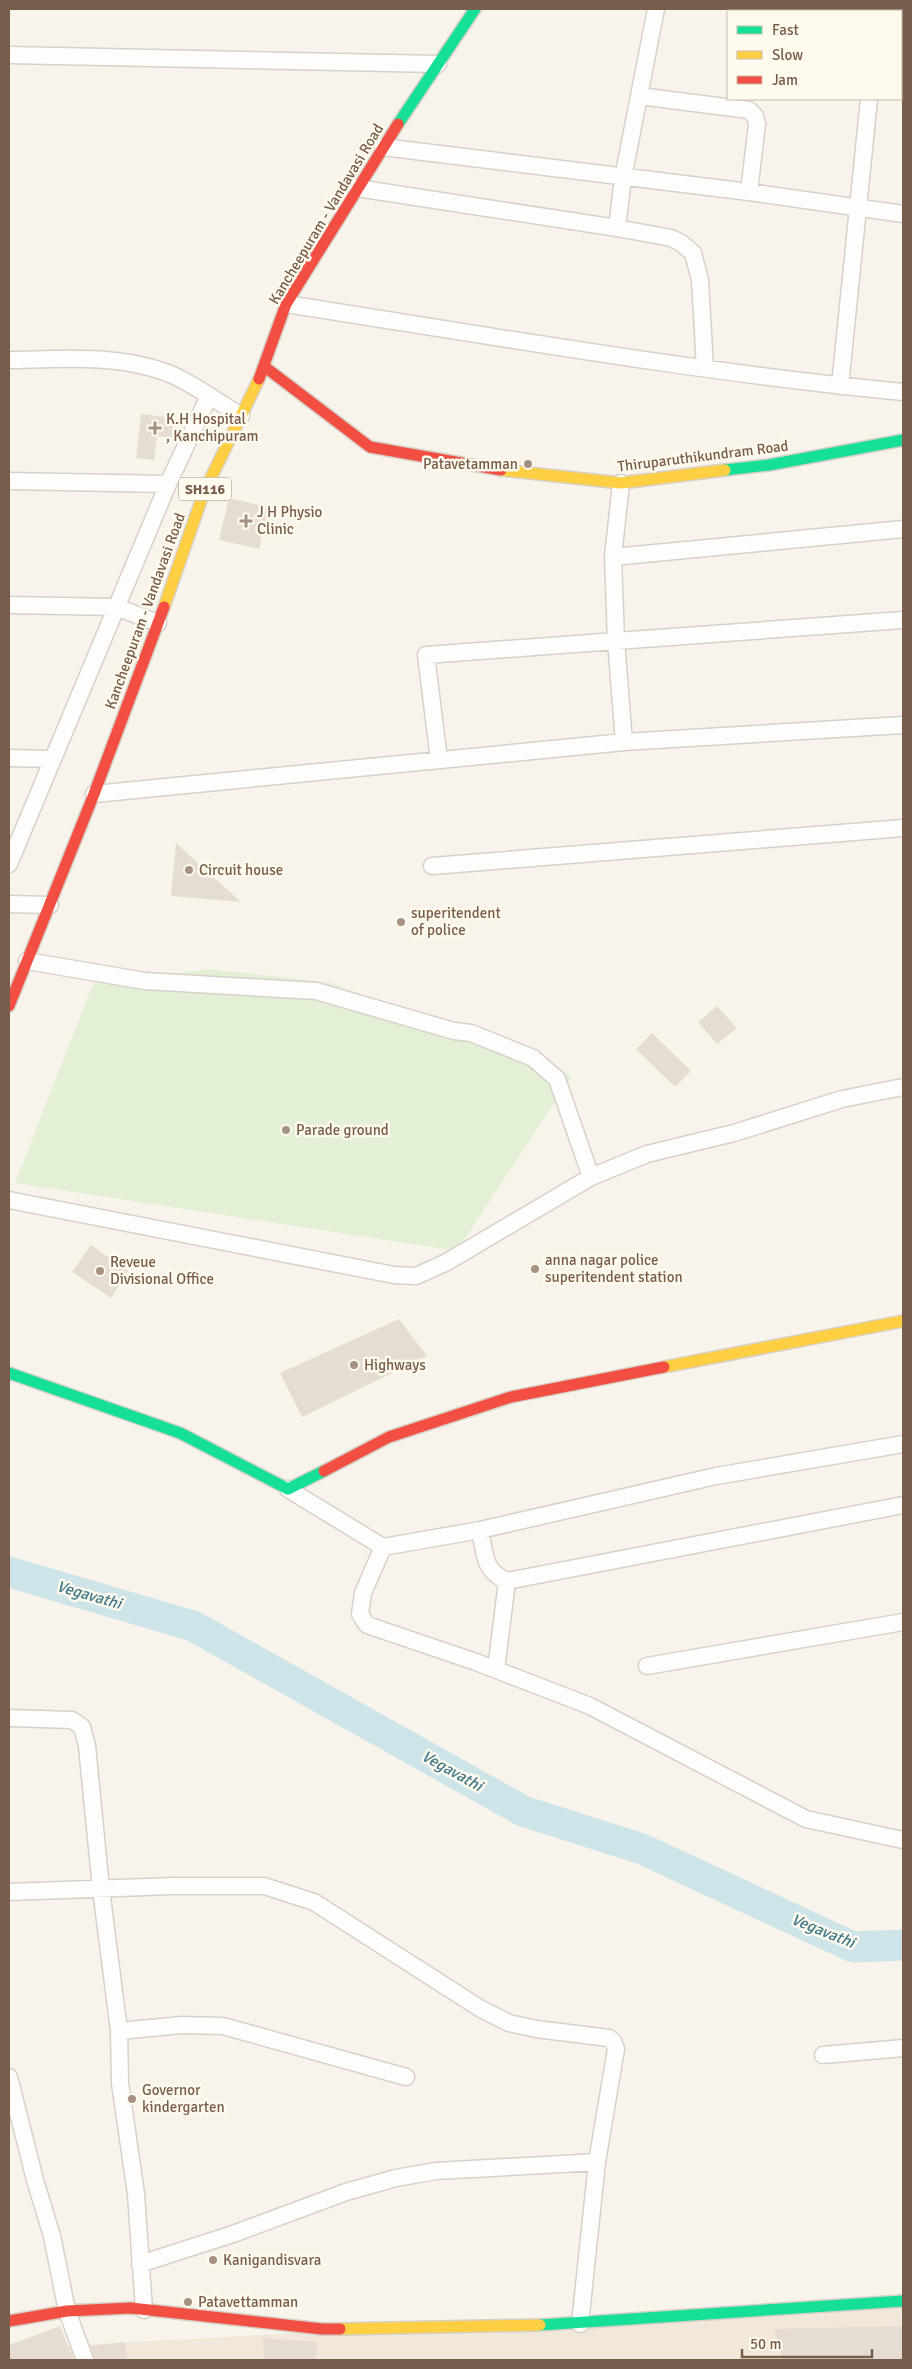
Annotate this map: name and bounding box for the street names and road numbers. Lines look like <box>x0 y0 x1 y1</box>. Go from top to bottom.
street label: Kancheepuram - Vandavasi Road <box>265 120 387 308</box>
street label: Thiruparuthikundram Road <box>616 437 790 475</box>
road number: SH116 <box>179 478 231 500</box>
street label: Kancheepuram - Vandavasi Road <box>101 510 189 712</box>

